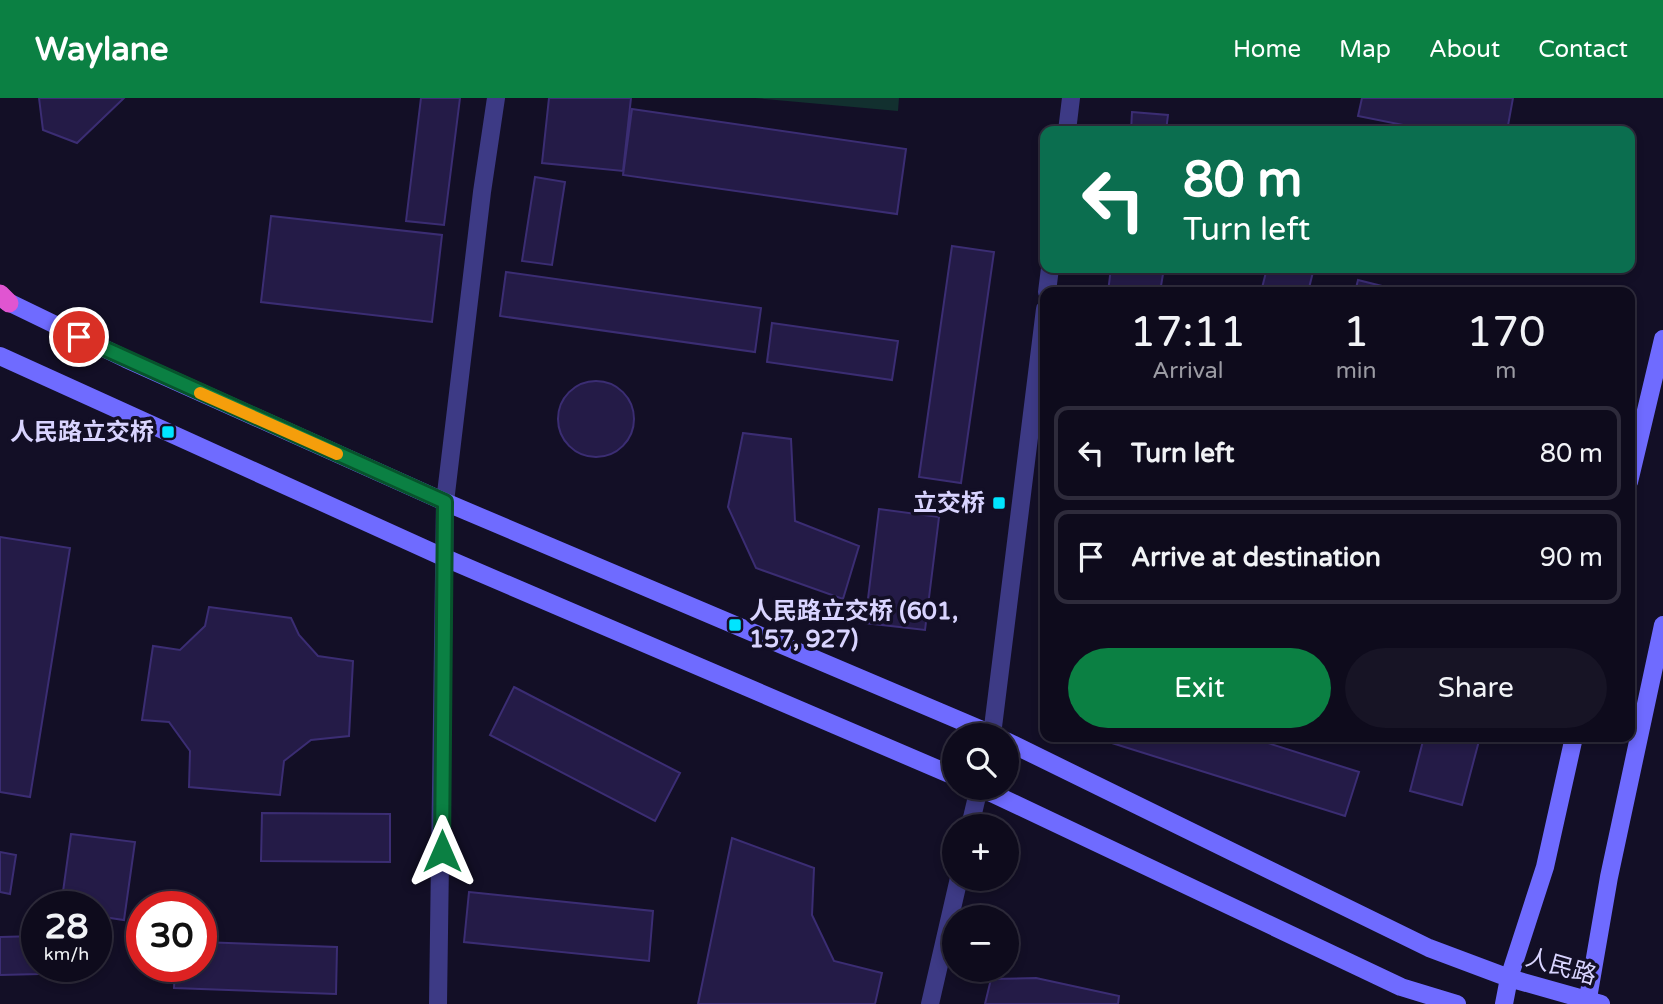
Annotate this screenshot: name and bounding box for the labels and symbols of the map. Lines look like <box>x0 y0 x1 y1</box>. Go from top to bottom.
pin <box>49 307 109 367</box>
place label: 人民路立交桥 <box>10 418 154 447</box>
marker: 人民路立交桥 <box>160 424 176 440</box>
place label: 立交桥 <box>913 489 985 518</box>
marker: 立交桥 <box>991 495 1007 511</box>
place label: 人民路立交桥 (601, 157, 927) <box>749 597 958 654</box>
marker: 人民路立交桥 (601, 157, 927) <box>727 617 743 633</box>
position arrow <box>405 814 479 888</box>
speed limit sign: 30 <box>126 891 217 982</box>
street label: 人民路 <box>1522 943 1600 991</box>

